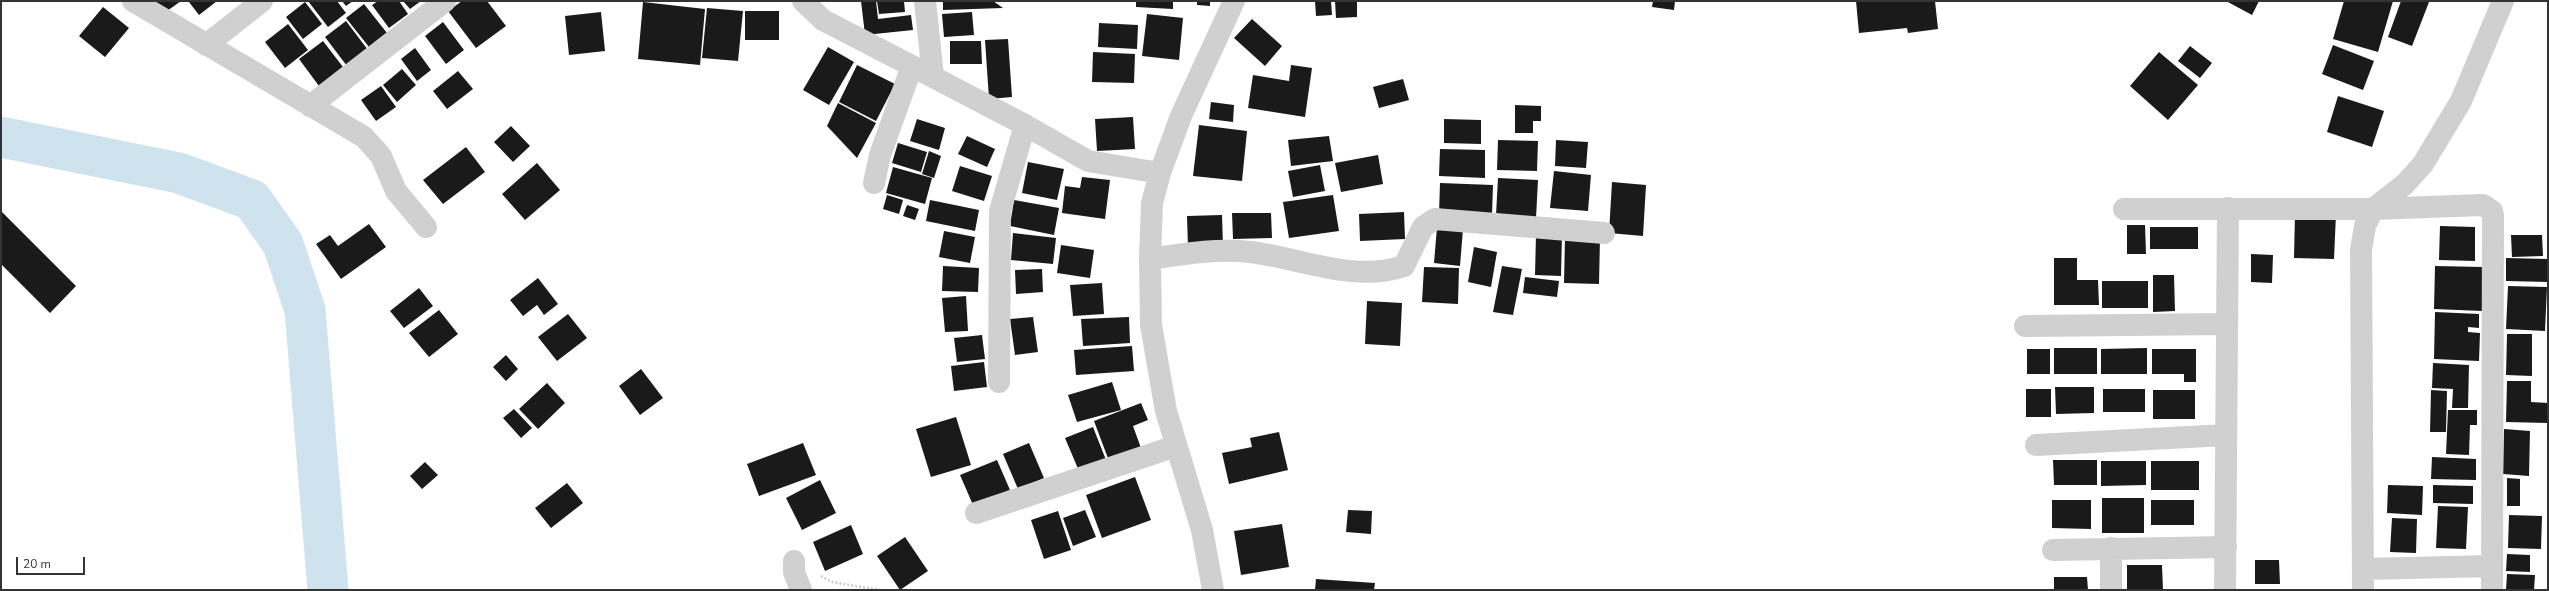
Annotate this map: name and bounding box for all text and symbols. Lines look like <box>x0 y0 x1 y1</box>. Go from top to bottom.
scale bar <box>18 549 87 575</box>
text: 20 m <box>23 556 51 572</box>

